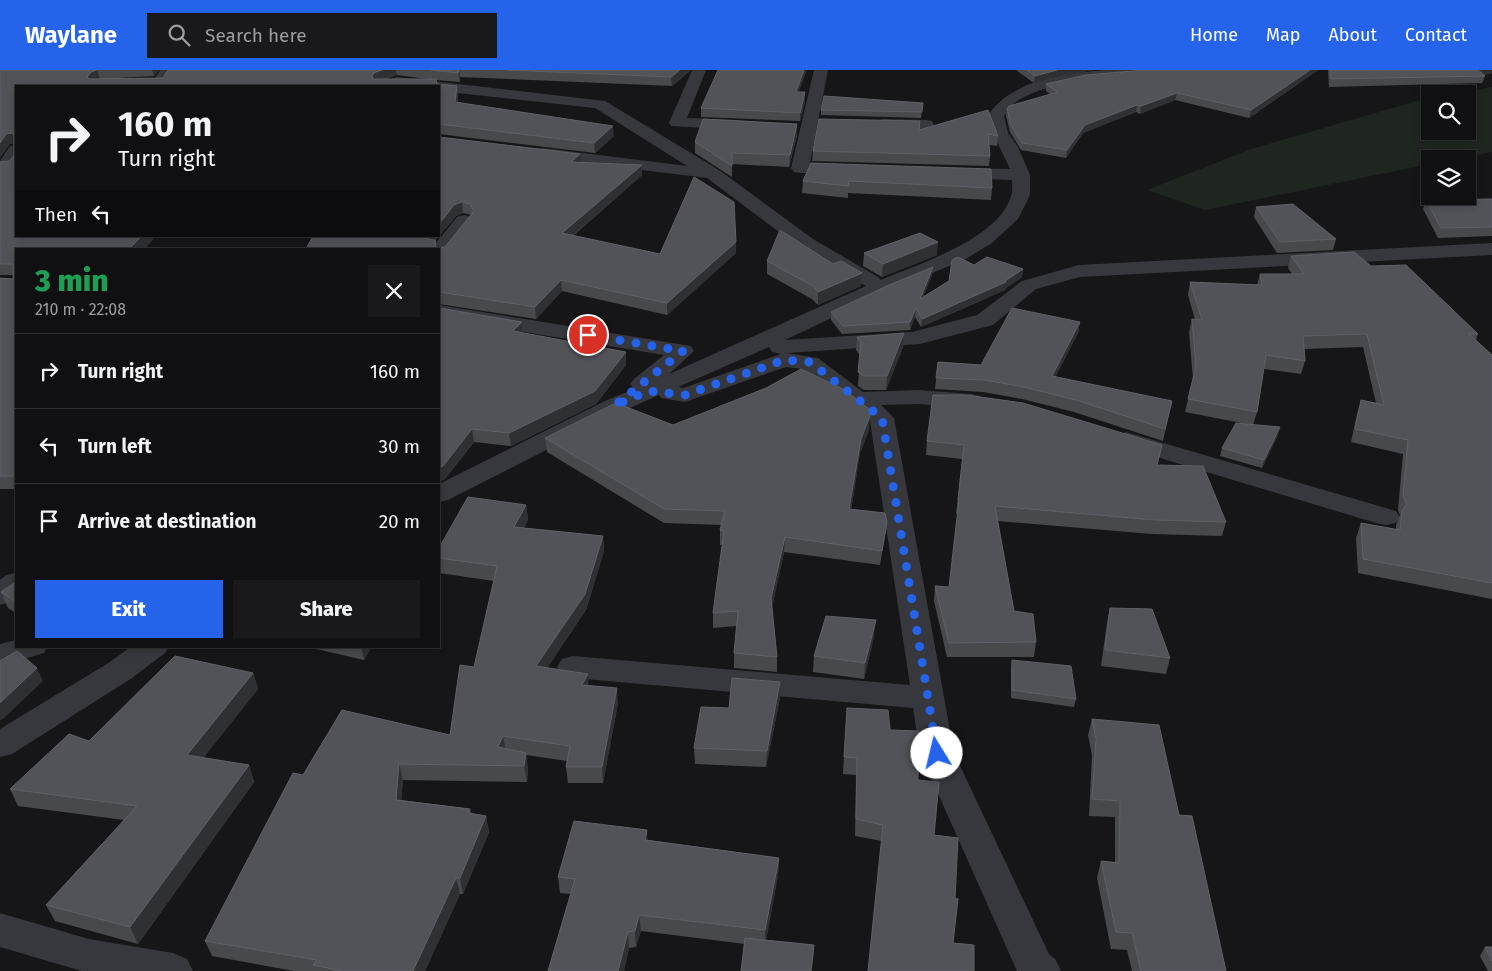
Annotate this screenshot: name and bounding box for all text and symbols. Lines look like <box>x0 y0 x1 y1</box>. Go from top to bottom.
search box <box>147 13 497 58</box>
text: Waylane <box>25 21 117 49</box>
icon: search <box>165 21 193 49</box>
text: Search here <box>205 24 307 47</box>
text: Home <box>1190 24 1238 46</box>
text: Map <box>1266 24 1300 46</box>
text: About <box>1328 24 1377 46</box>
text: Contact <box>1405 24 1467 46</box>
map controls <box>1421 85 1476 205</box>
button: search <box>1421 85 1476 140</box>
text: 160 m <box>118 103 212 145</box>
icon: right <box>35 105 100 170</box>
text: Turn right <box>118 145 215 172</box>
button: layers <box>1421 150 1476 205</box>
icon: left <box>87 200 115 228</box>
text: Then <box>35 203 77 226</box>
text: 3 min <box>35 263 109 299</box>
button: close <box>368 265 420 317</box>
text: 210 m · 22:08 <box>35 300 126 319</box>
pin <box>567 314 609 356</box>
icon: arrive <box>574 321 602 349</box>
icon: right <box>35 357 63 385</box>
text: Turn right <box>78 360 163 383</box>
text: 160 m <box>370 360 420 383</box>
icon: left <box>35 432 63 460</box>
text: Turn left <box>78 435 152 458</box>
text: 30 m <box>379 435 420 458</box>
icon: arrive <box>35 507 63 535</box>
text: Arrive at destination <box>78 510 257 533</box>
text: 20 m <box>379 510 420 533</box>
button: Exit <box>35 580 223 638</box>
button: Share <box>233 580 420 638</box>
position arrow <box>910 726 962 778</box>

